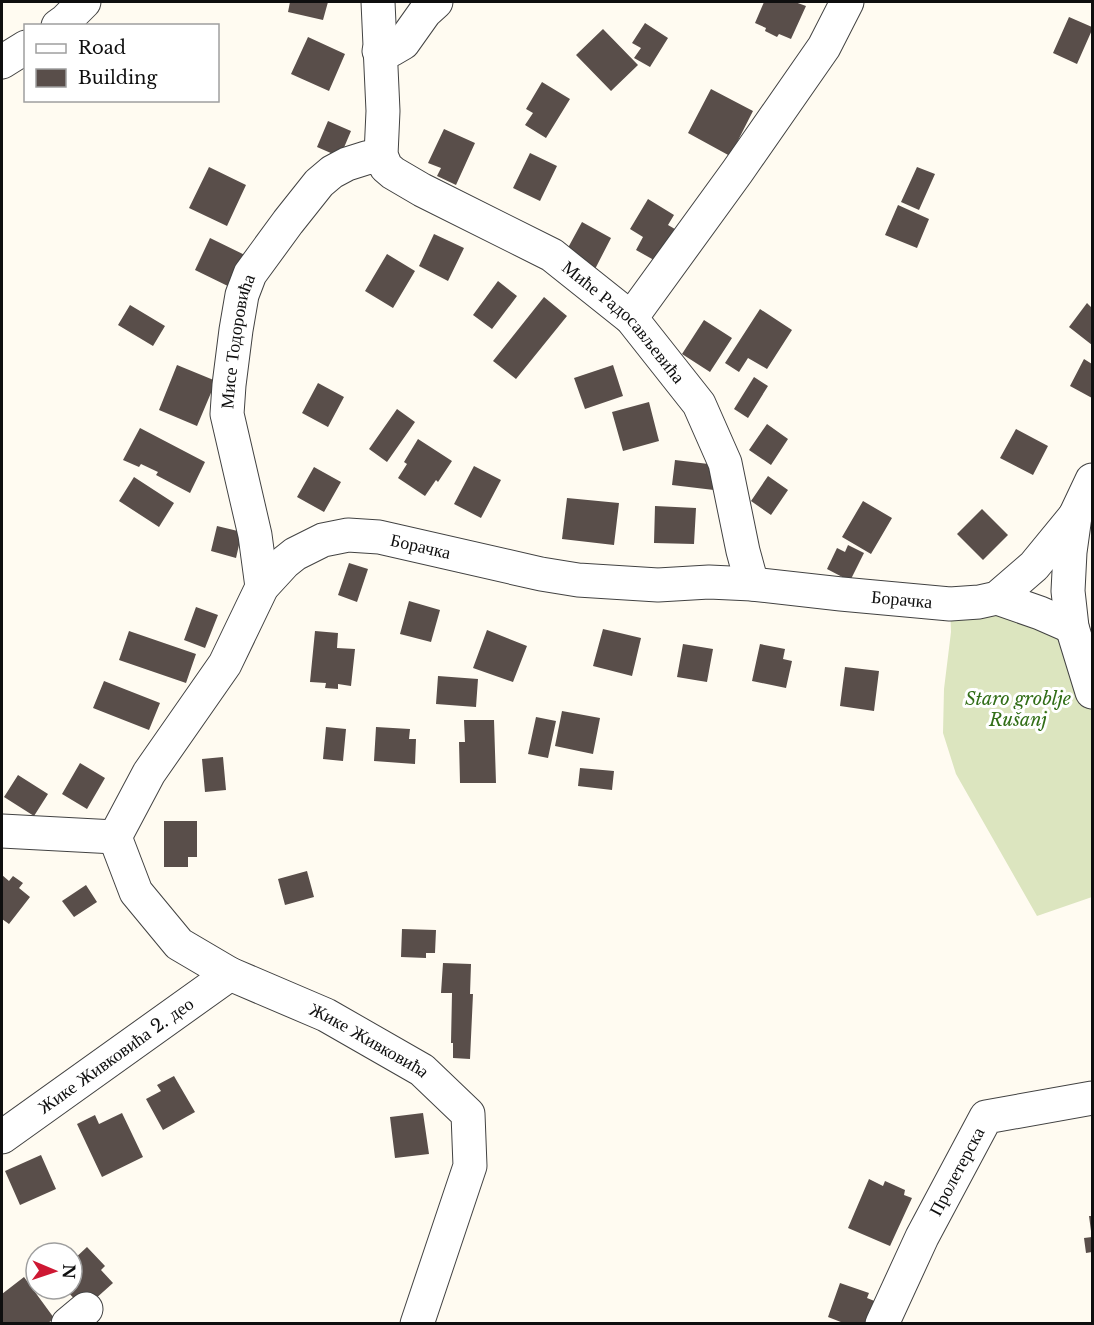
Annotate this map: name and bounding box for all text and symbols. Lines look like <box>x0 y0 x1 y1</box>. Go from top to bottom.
legend <box>24 24 219 102</box>
text: Road <box>78 37 126 59</box>
text: Building <box>78 67 157 89</box>
street label: Миће Радосављевића <box>558 256 689 388</box>
street label: Мисе Тодоровића <box>216 271 260 410</box>
street label: Борачка <box>388 529 453 564</box>
street label: Борачка <box>870 586 933 613</box>
park label: Staro groblje Rušanj <box>965 688 1071 731</box>
street label: Жике Живковића 2. део <box>34 993 198 1119</box>
street label: Жике Живковића <box>306 998 434 1082</box>
street label: Пролетерска <box>924 1123 989 1220</box>
north arrow <box>24 1241 84 1301</box>
text: N <box>59 1264 79 1279</box>

